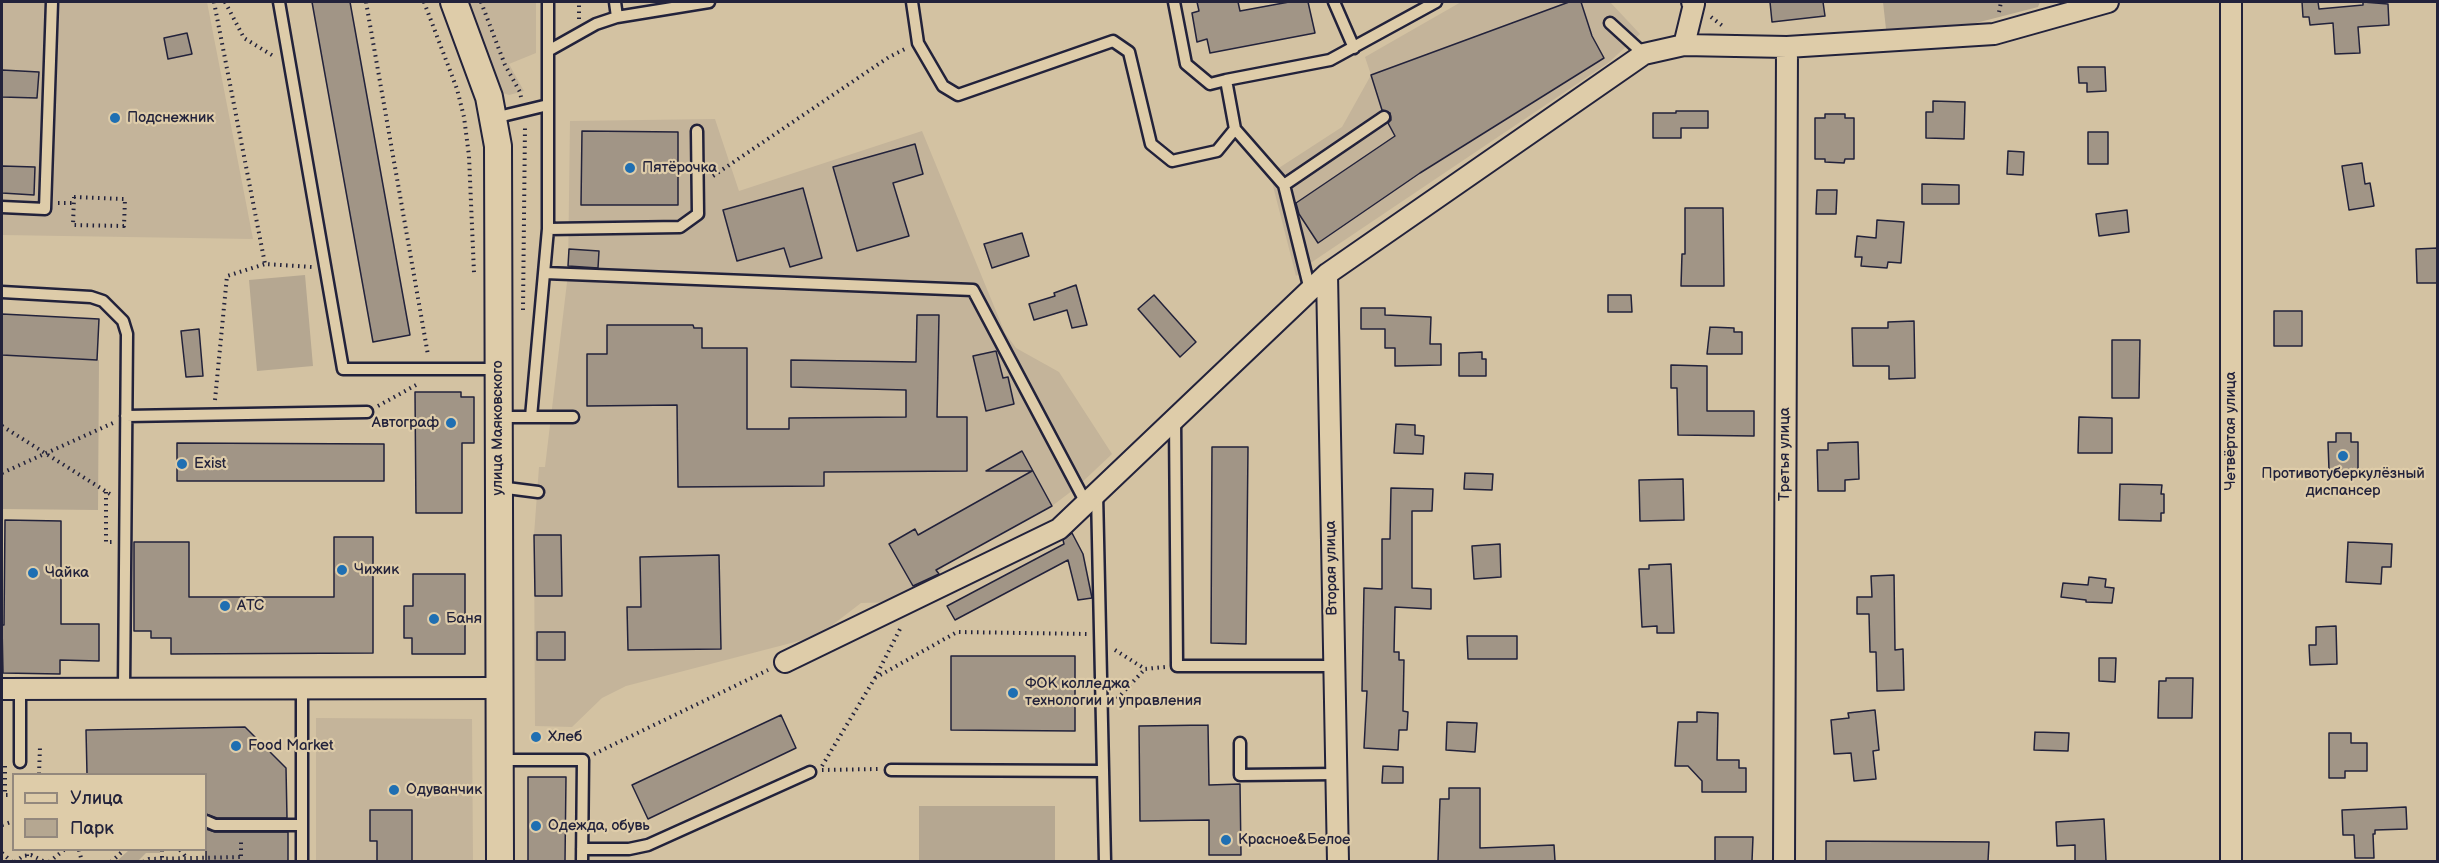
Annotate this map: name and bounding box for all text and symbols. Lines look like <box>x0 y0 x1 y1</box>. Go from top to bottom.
place label: Подснежник <box>127 109 214 127</box>
marker: Подснежник <box>108 111 122 125</box>
place label: Пятёрочка <box>642 159 717 177</box>
marker: Пятёрочка <box>623 161 637 175</box>
street label: улица Маяковского <box>489 361 507 495</box>
street label: Четвёртая улица <box>2222 372 2240 490</box>
street label: Третья улица <box>1776 407 1794 501</box>
place label: Автограф <box>372 414 439 432</box>
marker: Автограф <box>444 416 458 430</box>
marker: Противотуберкулёзный диспансер <box>2336 449 2350 463</box>
place label: Exist <box>194 455 226 473</box>
marker: Exist <box>175 457 189 471</box>
place label: Противотуберкулёзный диспансер <box>2261 465 2425 500</box>
street label: Вторая улица <box>1322 520 1342 616</box>
place label: Чижик <box>354 561 399 579</box>
marker: Чижик <box>335 563 349 577</box>
place label: Чайка <box>45 564 89 582</box>
marker: Чайка <box>26 566 40 580</box>
place label: АТС <box>237 597 264 615</box>
marker: АТС <box>218 599 232 613</box>
place label: Баня <box>446 610 482 628</box>
marker: Баня <box>427 612 441 626</box>
place label: ФОК колледжа технологии и управления <box>1025 675 1202 710</box>
marker: ФОК колледжа технологии и управления <box>1006 686 1020 700</box>
place label: Хлеб <box>548 728 582 746</box>
marker: Хлеб <box>529 730 543 744</box>
place label: Food Market <box>248 737 334 755</box>
marker: Food Market <box>229 739 243 753</box>
legend <box>12 773 207 851</box>
place label: Одуванчик <box>406 781 482 799</box>
marker: Одуванчик <box>387 783 401 797</box>
text: Улица <box>70 788 123 809</box>
place label: Одежда, обувь <box>548 817 650 835</box>
text: Парк <box>70 818 114 839</box>
marker: Одежда, обувь <box>529 819 543 833</box>
place label: Красное&Белое <box>1238 831 1350 849</box>
marker: Красное&Белое <box>1219 833 1233 847</box>

